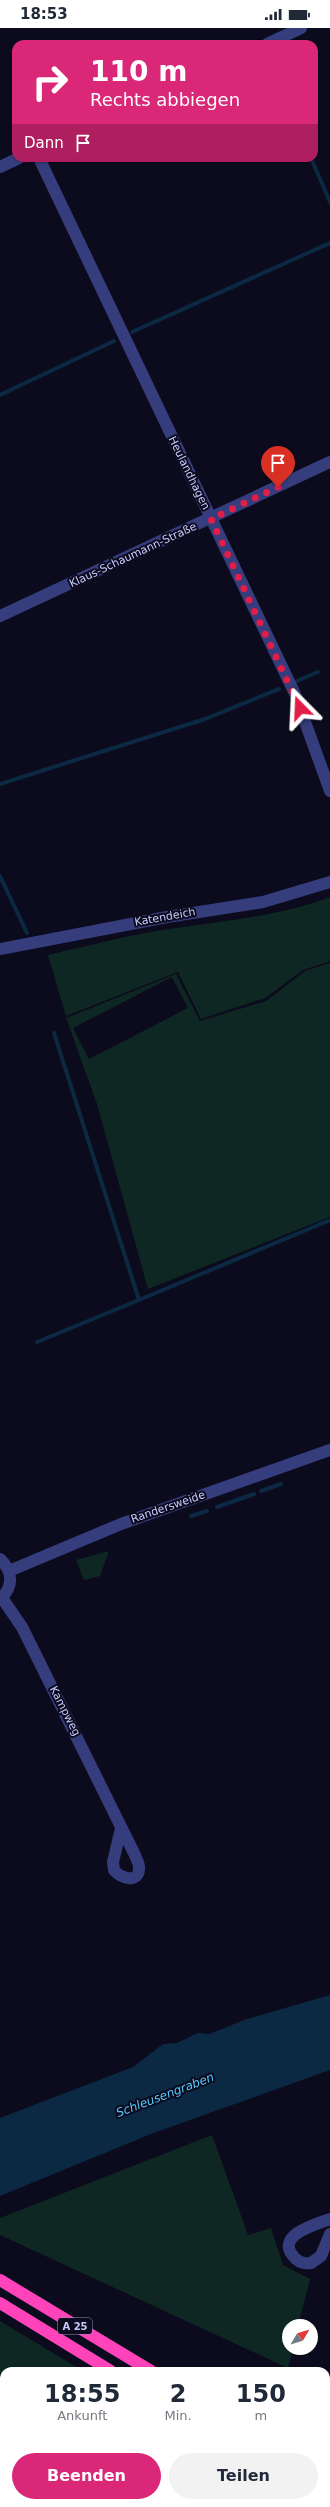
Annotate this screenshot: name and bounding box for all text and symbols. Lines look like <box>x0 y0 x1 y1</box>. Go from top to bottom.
text: 18:53 <box>20 5 68 23</box>
text: 110 m <box>90 55 187 88</box>
icon: right <box>24 56 76 108</box>
text: Rechts abbiegen <box>90 89 240 110</box>
icon: arrive <box>72 132 94 154</box>
text: Dann <box>24 134 64 152</box>
street label: Heulandhagen <box>166 434 212 512</box>
pin <box>261 446 295 487</box>
icon: arrive <box>267 452 289 474</box>
street label: Klaus-Schaumann-Straße <box>67 520 199 590</box>
position arrow <box>279 687 321 729</box>
street label: Katendeich <box>134 905 197 929</box>
street label: Randersweide <box>129 1488 207 1526</box>
street label: Kampweg <box>47 1684 83 1738</box>
water label: Schleusengraben <box>114 2070 216 2120</box>
road number: A 25 <box>58 2318 92 2334</box>
north arrow <box>282 2319 318 2355</box>
map controls <box>282 2319 318 2355</box>
text: 18:55 <box>44 2380 120 2408</box>
text: 2 <box>170 2380 186 2408</box>
text: 150 <box>236 2380 286 2408</box>
text: Ankunft <box>57 2408 107 2423</box>
text: Min. <box>165 2408 192 2423</box>
text: m <box>255 2408 267 2423</box>
button: Beenden <box>12 2453 161 2499</box>
button: Teilen <box>169 2453 318 2499</box>

